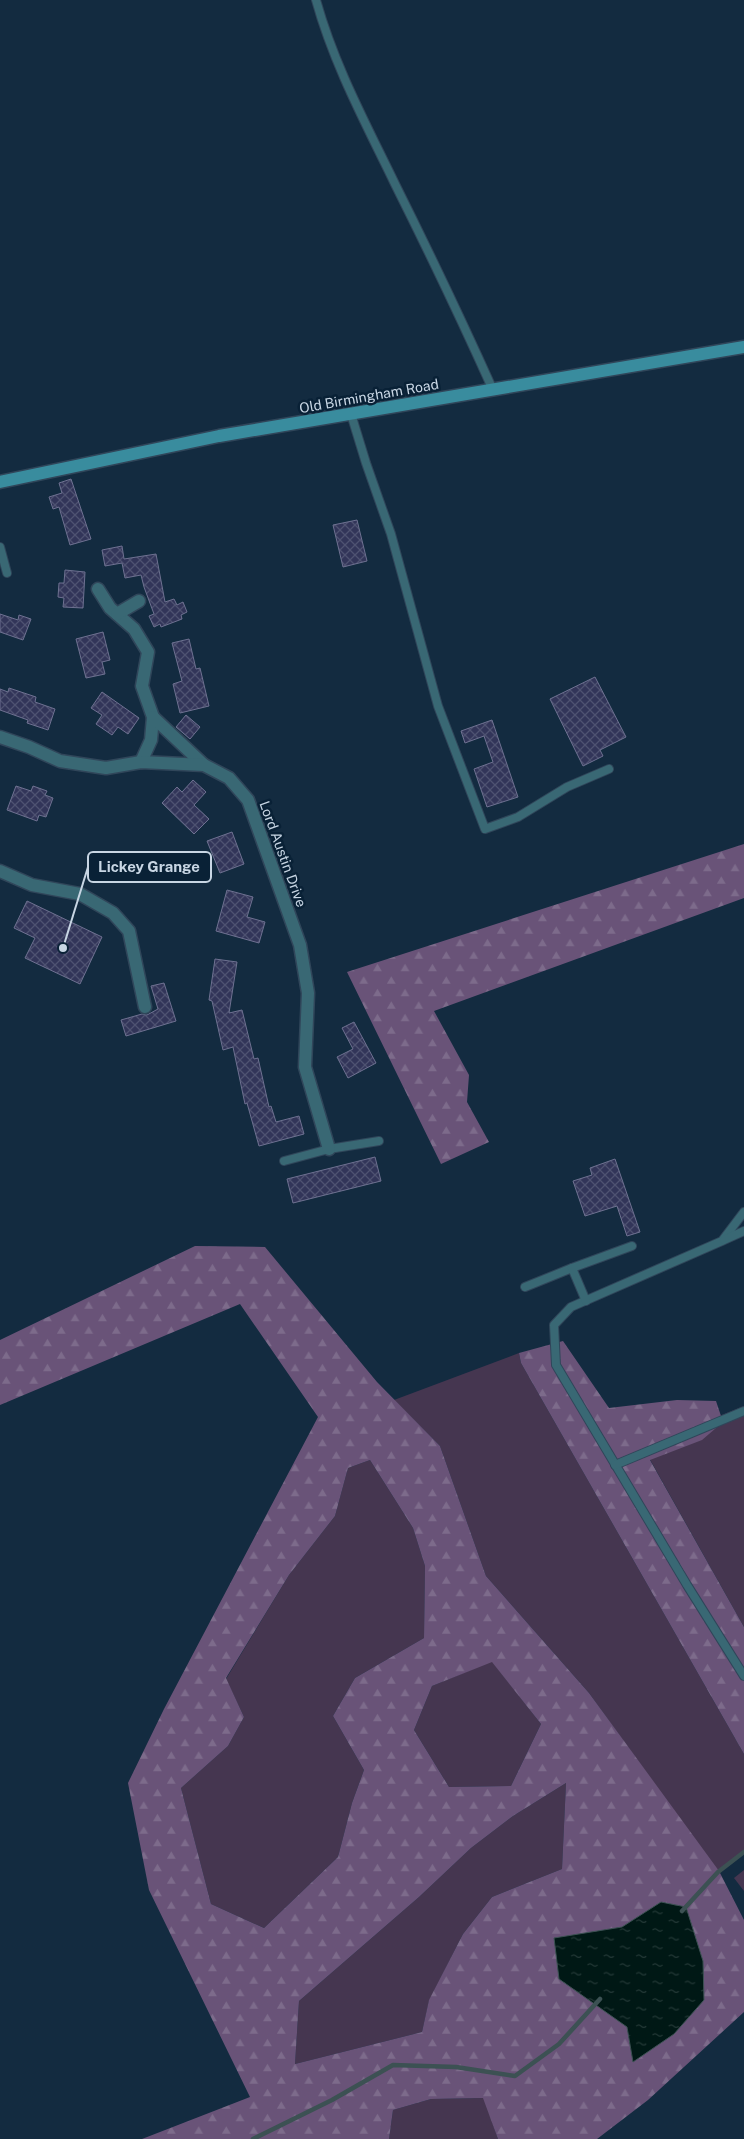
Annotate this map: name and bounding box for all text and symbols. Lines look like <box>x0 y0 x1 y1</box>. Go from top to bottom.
street label: Old Birmingham Road <box>298 376 440 416</box>
street label: Lord Austin Drive <box>256 799 310 909</box>
callout: Lickey Grange <box>88 852 211 882</box>
text: Lickey Grange <box>98 858 200 875</box>

